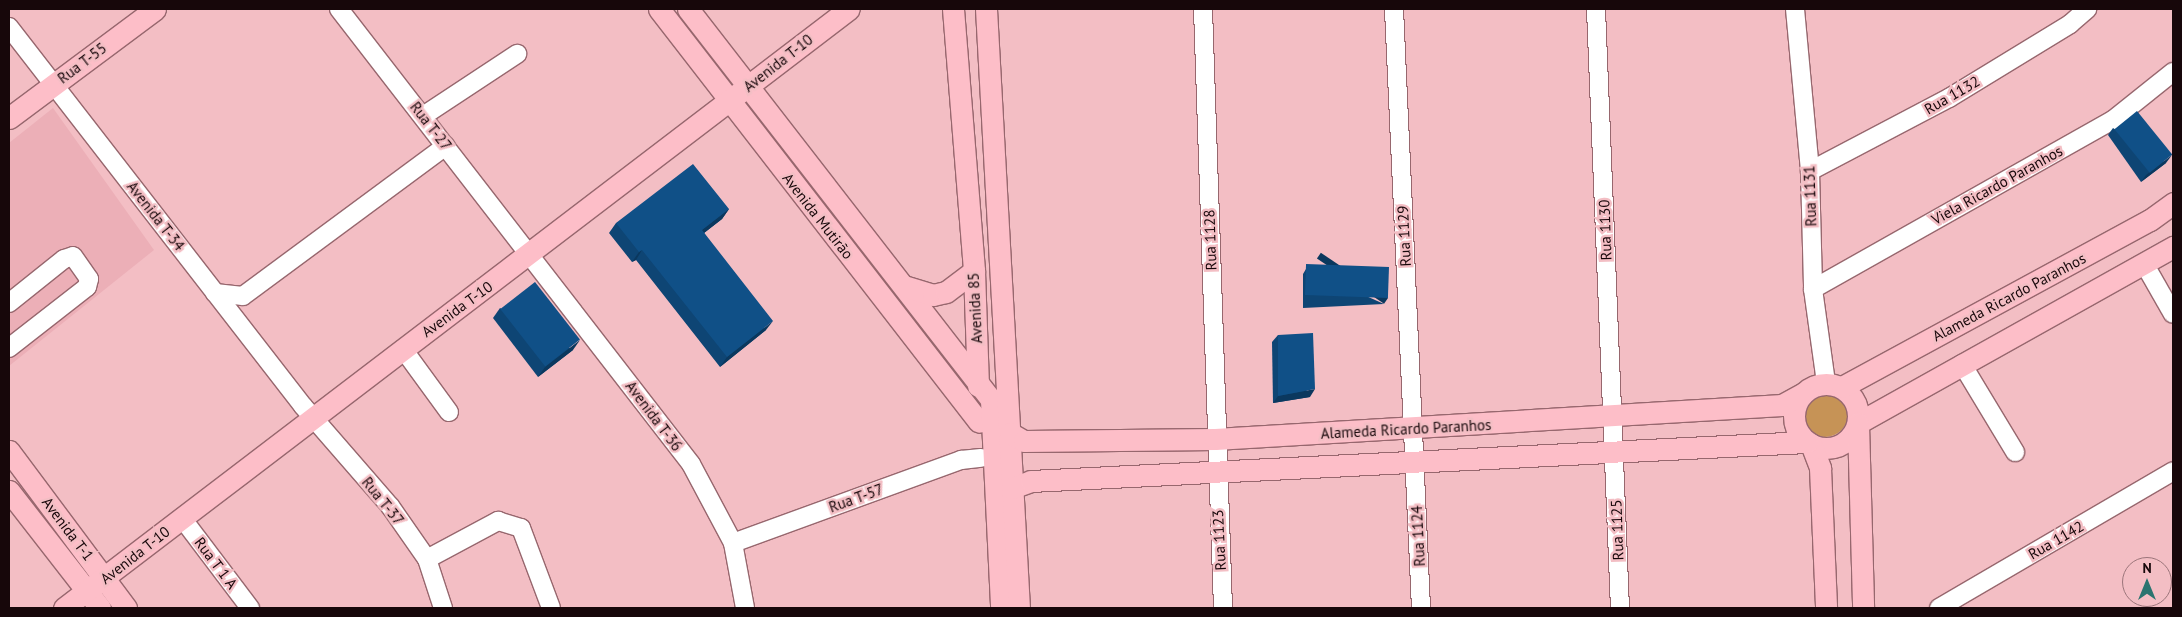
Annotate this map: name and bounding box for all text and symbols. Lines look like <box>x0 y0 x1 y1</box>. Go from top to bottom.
street label: Avenida T-10 <box>740 30 816 96</box>
street label: Rua T-55 <box>54 39 110 87</box>
street label: Rua 1132 <box>1921 72 1983 118</box>
street label: Rua T-27 <box>406 98 456 154</box>
street label: Viela Ricardo Paranhos <box>1928 142 2066 228</box>
street label: Rua 1131 <box>1800 165 1820 227</box>
street label: Avenida Mutirão <box>779 169 857 263</box>
street label: Avenida T-34 <box>123 178 189 254</box>
street label: Rua 1130 <box>1595 199 1615 261</box>
street label: Rua 1129 <box>1393 205 1415 267</box>
street label: Rua 1128 <box>1200 209 1220 271</box>
street label: Alameda Ricardo Paranhos <box>1929 249 2089 345</box>
street label: Avenida 85 <box>964 272 986 344</box>
street label: Avenida T-10 <box>418 277 496 341</box>
street label: Avenida T-36 <box>622 377 686 455</box>
street label: Alameda Ricardo Paranhos <box>1320 416 1492 442</box>
street label: Rua T-37 <box>358 473 408 529</box>
street label: Rua T-57 <box>826 480 886 516</box>
street label: Avenida T-1 <box>38 494 98 564</box>
street label: Rua 1125 <box>1607 499 1627 561</box>
street label: Rua 1124 <box>1407 505 1429 567</box>
street label: Rua 1123 <box>1208 509 1230 571</box>
street label: Rua 1142 <box>2025 517 2087 563</box>
street label: Avenida T-10 <box>97 522 173 588</box>
street label: Rua T 1 A <box>190 533 242 593</box>
north arrow <box>2122 557 2172 607</box>
text: N <box>2142 559 2152 577</box>

